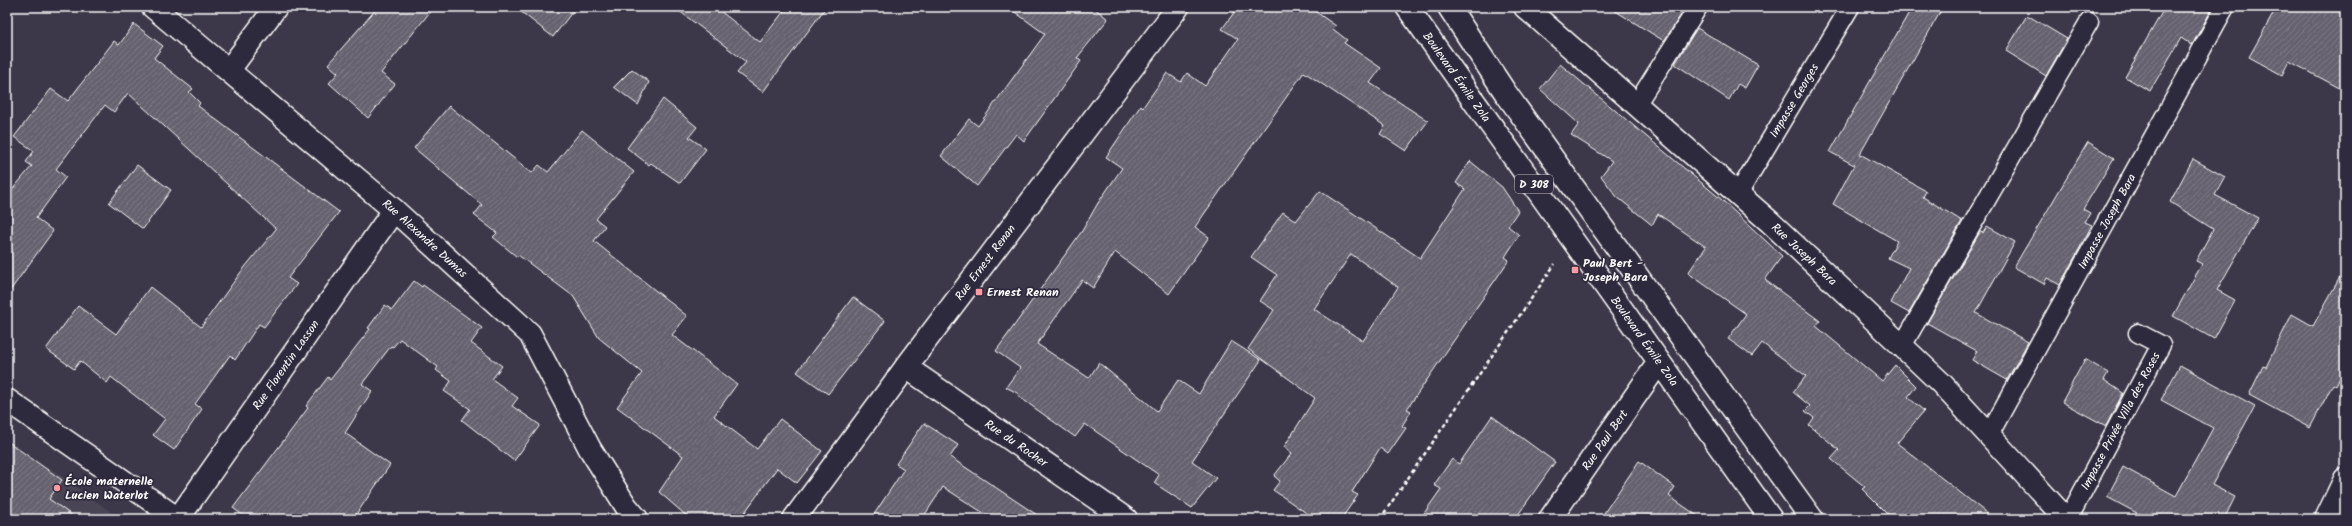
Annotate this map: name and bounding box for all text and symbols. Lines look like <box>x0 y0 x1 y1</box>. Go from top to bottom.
street label: Boulevard Émile Zola <box>1418 28 1495 127</box>
street label: Impasse Georges <box>1765 60 1824 141</box>
street label: Impasse Joseph Bara <box>2073 170 2142 273</box>
road number: D 308 <box>1515 175 1553 193</box>
street label: Rue Alexandre Dumas <box>378 195 472 283</box>
street label: Rue Joseph Bara <box>1767 219 1842 291</box>
street label: Rue Ernest Renan <box>950 220 1021 305</box>
place label: Paul Bert - Joseph Bara <box>1583 254 1648 287</box>
marker: Paul Bert - Joseph Bara <box>1570 265 1580 275</box>
place label: Ernest Renan <box>987 283 1059 302</box>
marker: Ernest Renan <box>974 287 984 297</box>
street label: Boulevard Émile Zola <box>1605 292 1683 391</box>
street label: Rue Florentin Lasson <box>248 316 324 414</box>
street label: Impasse Privée Villa des Roses <box>2076 349 2165 494</box>
street label: Rue Paul Bert <box>1577 406 1633 475</box>
street label: Rue du Rocher <box>980 415 1052 473</box>
place label: École maternelle Lucien Waterlot <box>65 472 153 505</box>
marker: École maternelle Lucien Waterlot <box>52 483 62 493</box>

